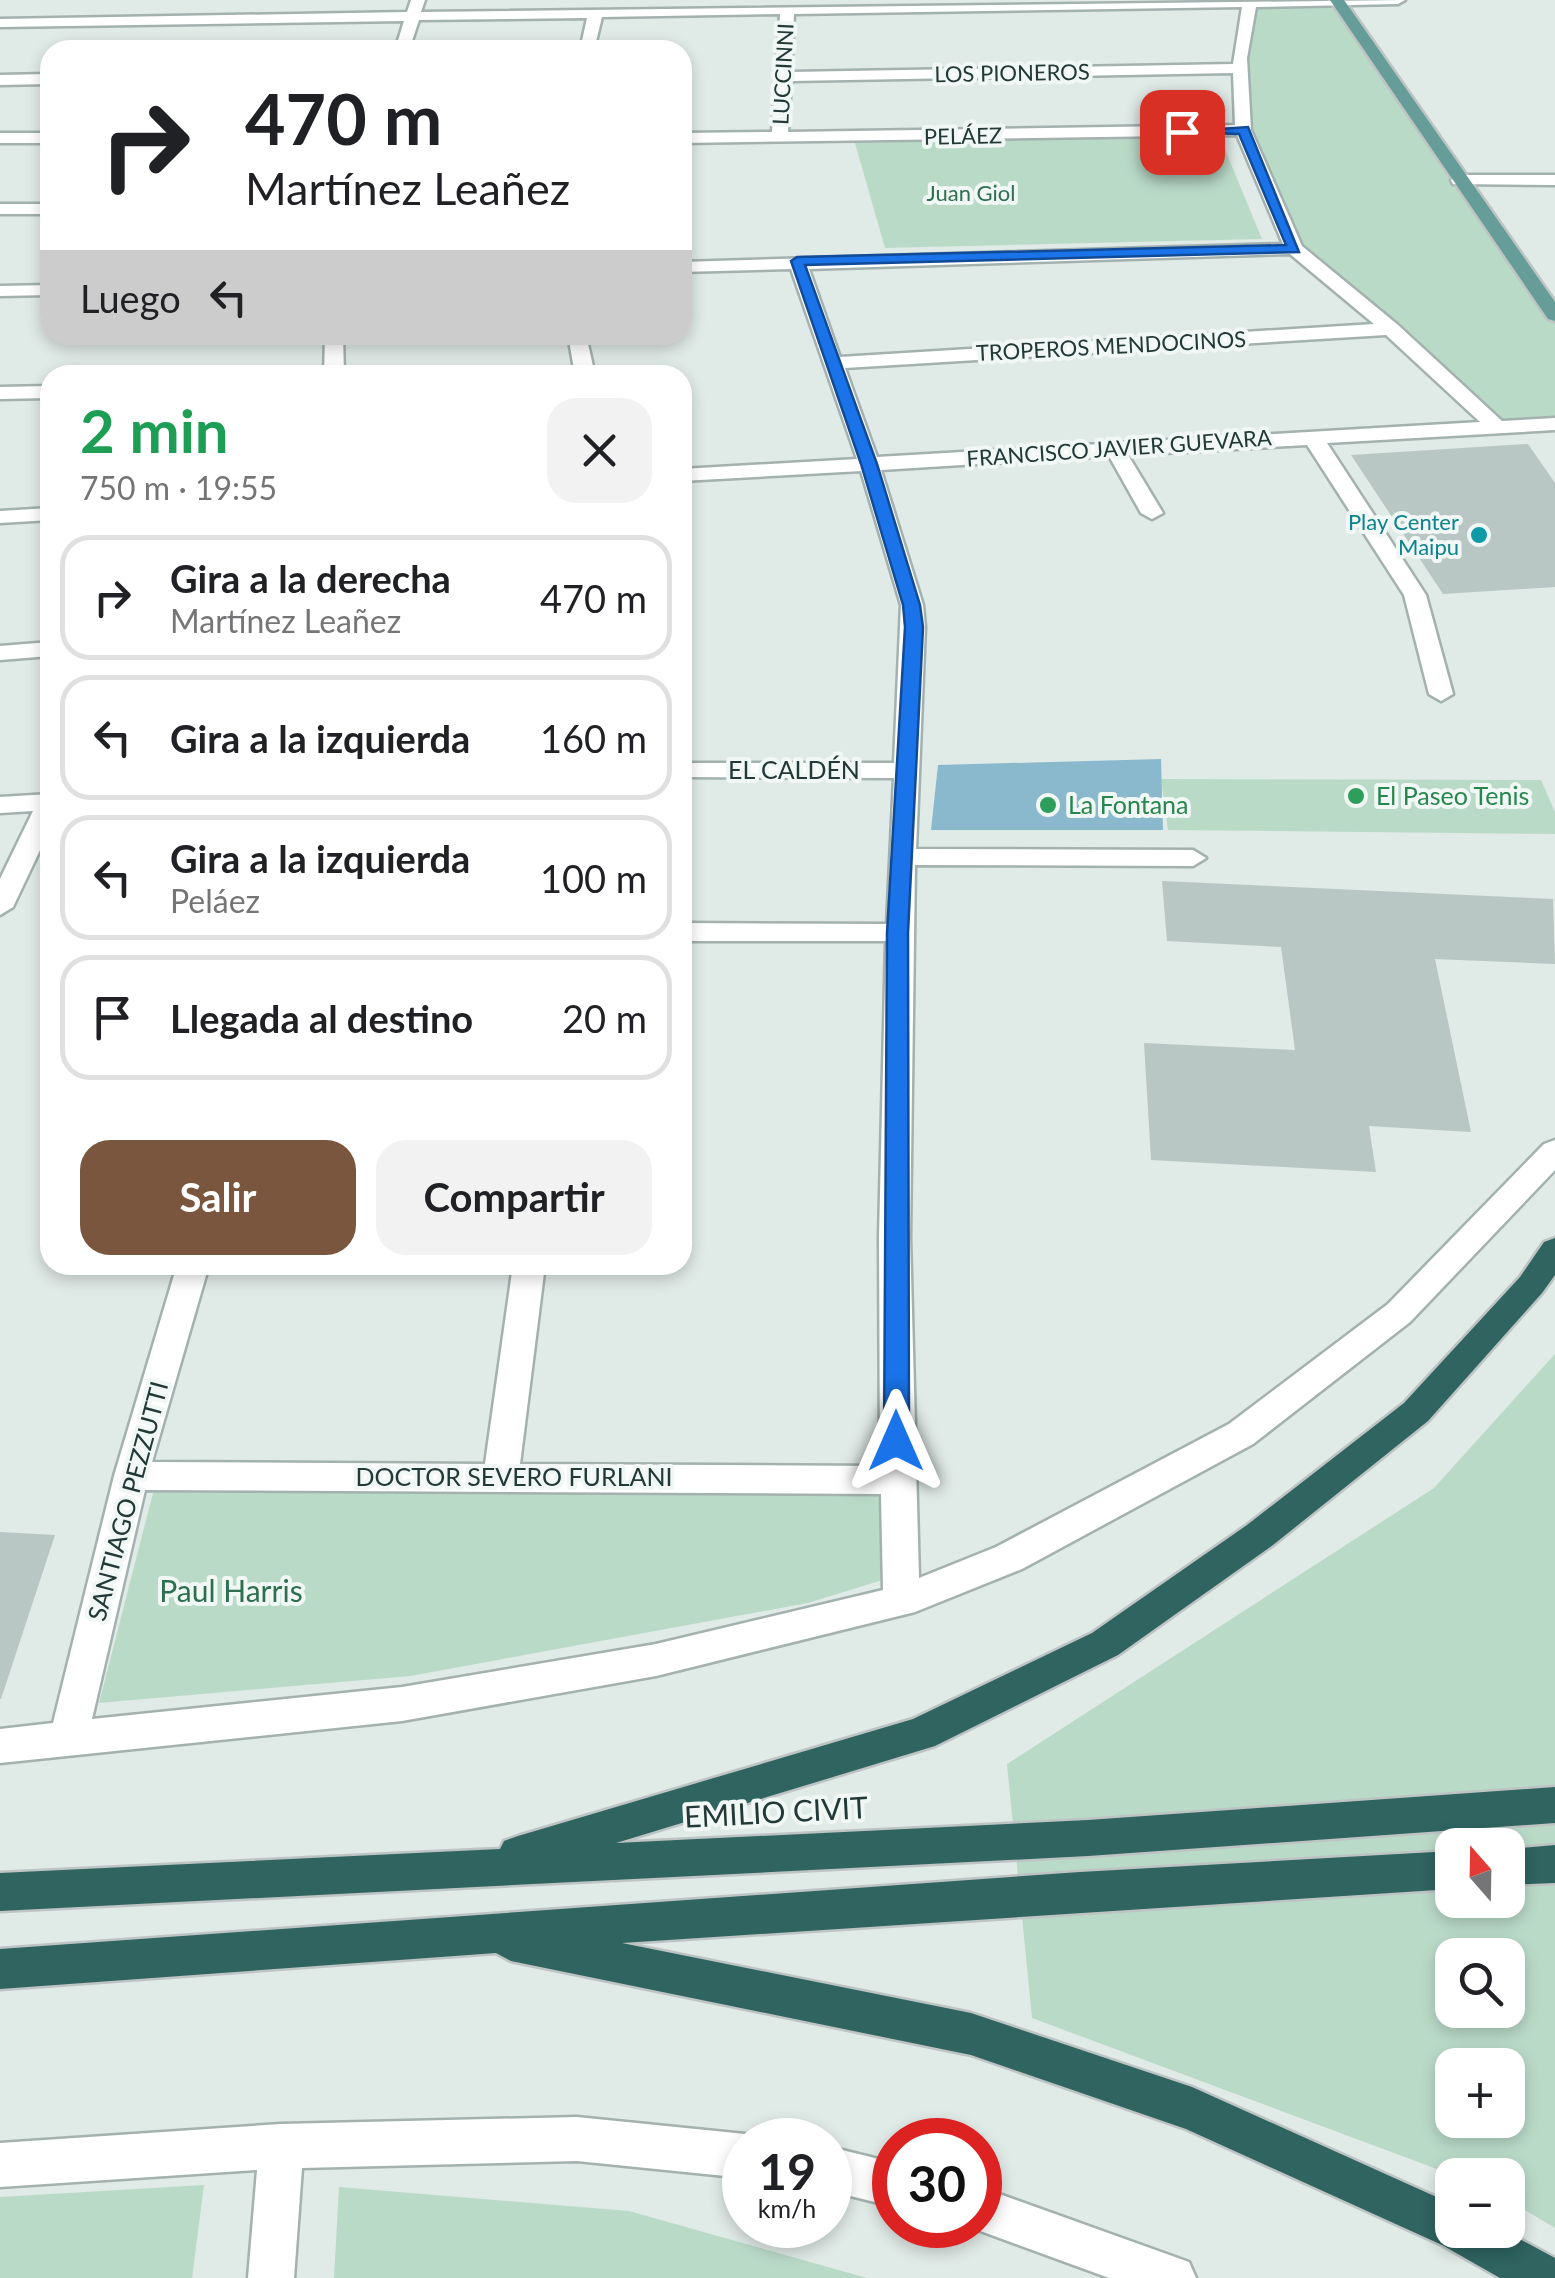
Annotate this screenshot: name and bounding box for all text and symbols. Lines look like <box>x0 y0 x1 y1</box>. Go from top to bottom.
street label: LUCCINNI <box>766 22 799 126</box>
street label: LOS PIONEROS <box>934 58 1090 87</box>
text: 470 m <box>245 76 442 160</box>
icon: right <box>80 80 210 210</box>
pin <box>1140 90 1225 175</box>
icon: arrive <box>1155 105 1210 160</box>
street label: PELÁEZ <box>924 121 1002 150</box>
text: Martínez Leañez <box>245 161 570 215</box>
park label: Juan Giol <box>926 179 1016 206</box>
icon: left <box>201 270 256 325</box>
text: Luego <box>80 275 181 321</box>
street label: TROPEROS MENDOCINOS <box>975 325 1247 366</box>
text: 2 min <box>80 394 229 466</box>
button: close <box>547 398 652 503</box>
street label: FRANCISCO JAVIER GUEVARA <box>965 423 1273 472</box>
text: 750 m · 19:55 <box>80 468 277 507</box>
place label: Play Center Maipu <box>1348 508 1459 560</box>
marker: Play Center Maipu <box>1468 524 1490 546</box>
text: Gira a la derecha <box>170 555 451 601</box>
icon: right <box>85 570 140 625</box>
text: 470 m <box>540 575 647 621</box>
text: Martínez Leañez <box>170 601 401 640</box>
icon: left <box>85 710 140 765</box>
text: Gira a la izquierda <box>170 715 470 761</box>
text: 160 m <box>540 715 647 761</box>
street label: EL CALDÉN <box>728 754 860 784</box>
place label: El Paseo Tenis <box>1376 780 1529 810</box>
marker: El Paseo Tenis <box>1345 785 1367 807</box>
place label: La Fontana <box>1068 789 1188 819</box>
marker: La Fontana <box>1037 794 1059 816</box>
text: Gira a la izquierda <box>170 835 470 881</box>
icon: left <box>85 850 140 905</box>
text: 100 m <box>540 855 647 901</box>
text: Peláez <box>170 881 260 920</box>
icon: arrive <box>85 990 140 1045</box>
text: Llegada al destino <box>170 995 473 1041</box>
text: 20 m <box>562 995 647 1041</box>
button: Salir <box>80 1140 356 1255</box>
button: Compartir <box>376 1140 652 1255</box>
street label: SANTIAGO PEZZUTTI <box>81 1378 173 1624</box>
position arrow <box>844 1389 948 1493</box>
street label: DOCTOR SEVERO FURLANI <box>355 1461 673 1491</box>
park label: Paul Harris <box>159 1572 303 1608</box>
street label: EMILIO CIVIT <box>683 1788 869 1834</box>
north arrow <box>1435 1828 1525 1918</box>
map controls <box>1435 1828 1525 2248</box>
button: search <box>1435 1938 1525 2028</box>
button: + <box>1435 2048 1525 2138</box>
speed limit sign: 30 <box>872 2118 1002 2248</box>
text: 19 <box>758 2141 816 2201</box>
button: − <box>1435 2158 1525 2248</box>
text: km/h <box>758 2193 816 2223</box>

